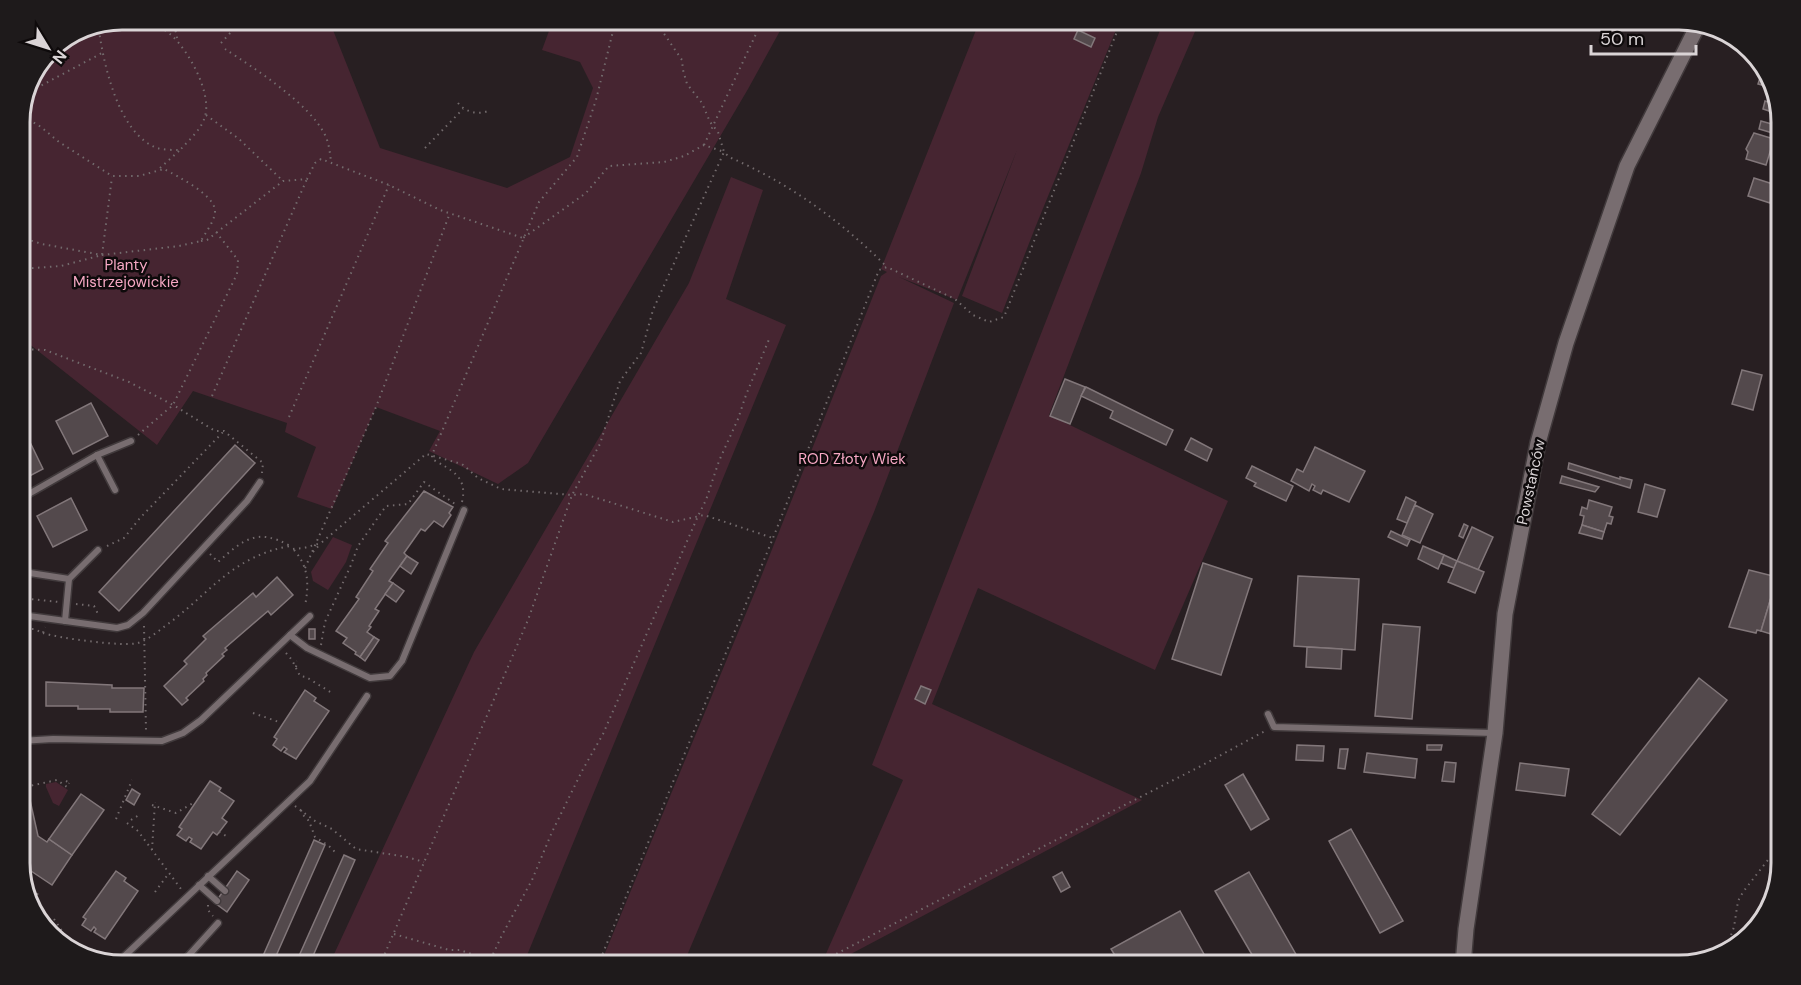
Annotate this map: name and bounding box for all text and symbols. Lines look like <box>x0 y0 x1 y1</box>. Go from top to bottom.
north arrow <box>18 18 78 78</box>
scale bar <box>1591 18 1696 56</box>
text: 50 m <box>1600 27 1644 51</box>
text: N <box>48 46 71 68</box>
park label: Planty Mistrzejowickie <box>73 255 179 292</box>
street label: Powstańców <box>1512 437 1550 527</box>
park label: ROD Złoty Wiek <box>798 449 906 469</box>

